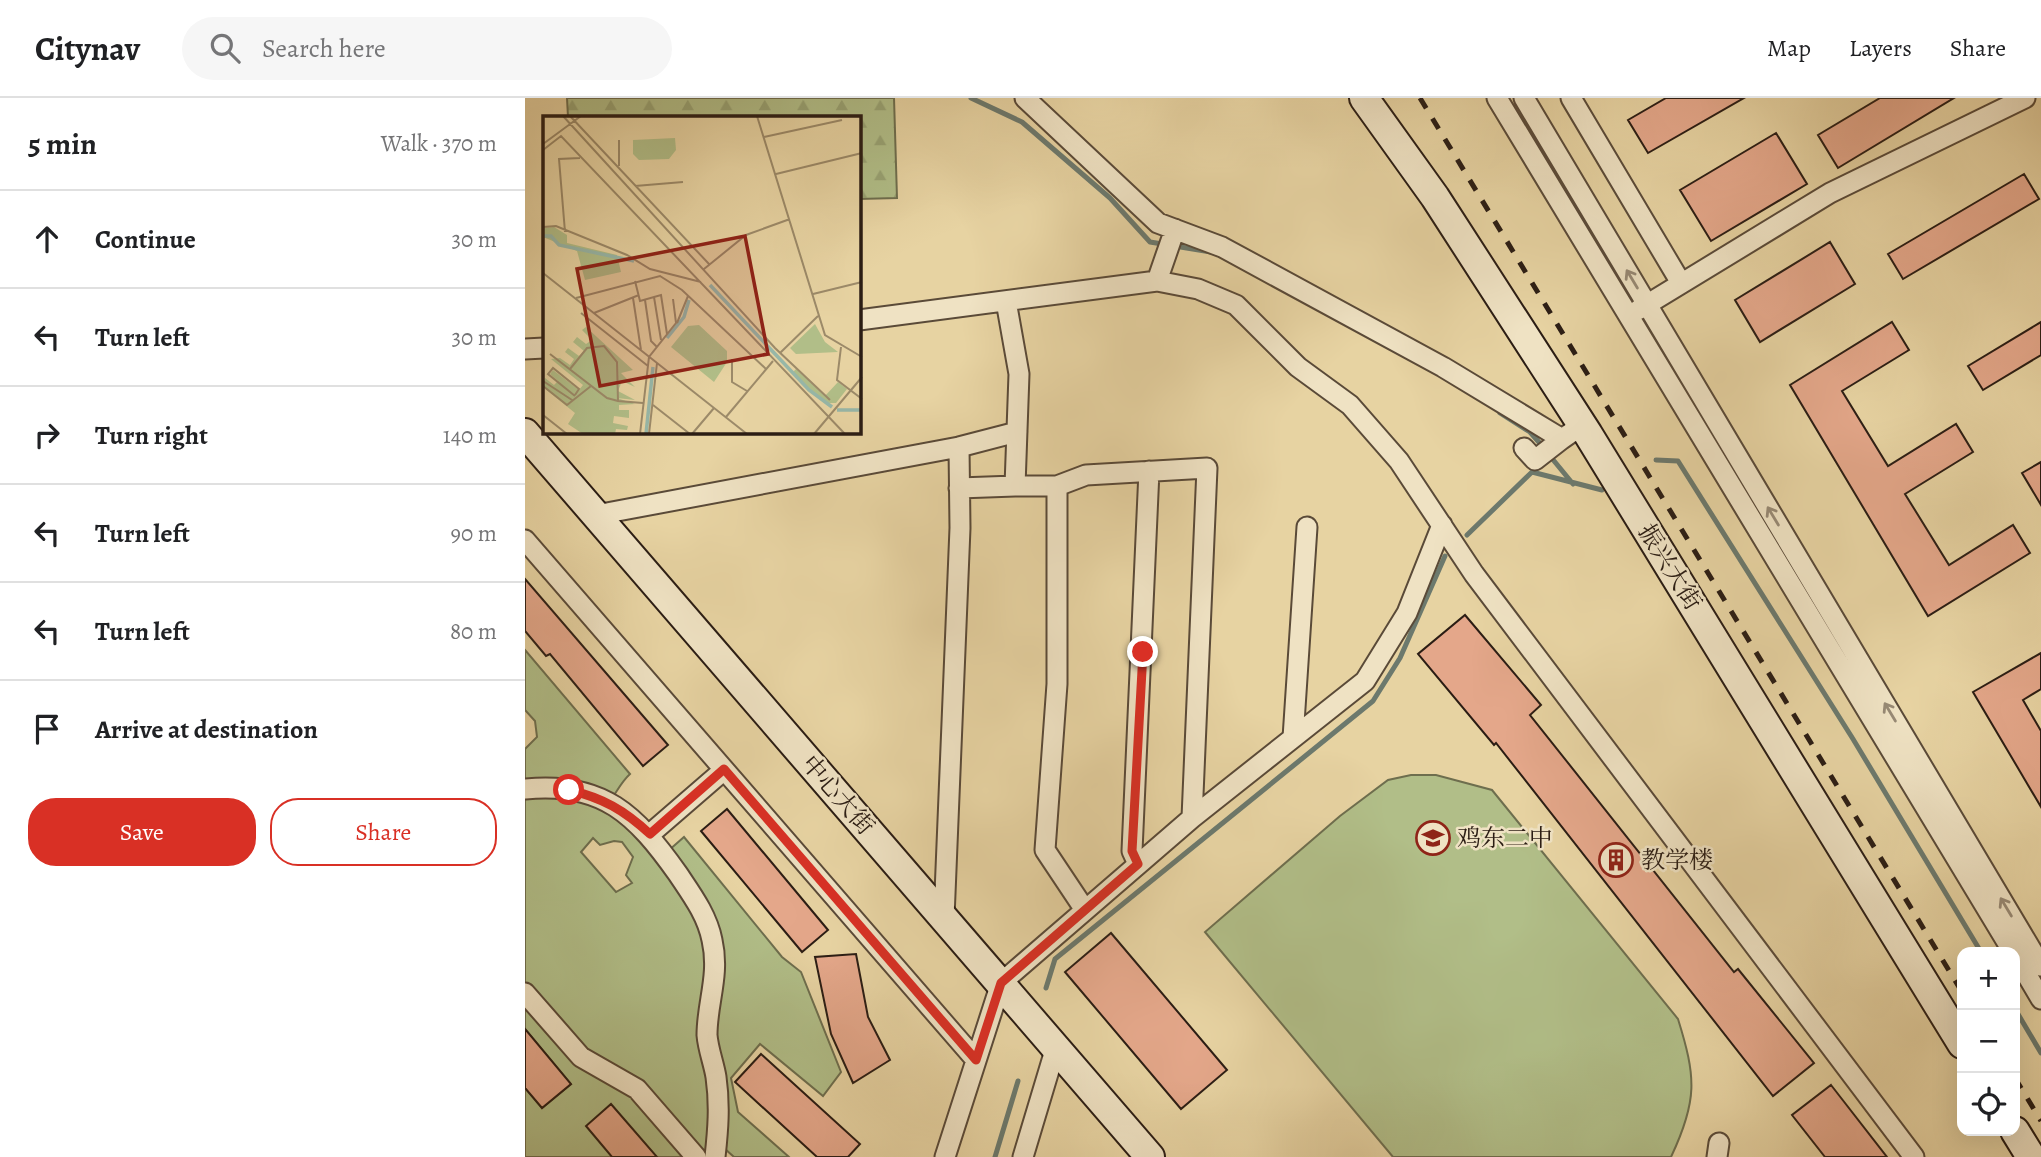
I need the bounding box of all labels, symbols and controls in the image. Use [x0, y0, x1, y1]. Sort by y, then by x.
search box [182, 17, 672, 80]
text: Citynav [35, 26, 140, 71]
icon: search [206, 29, 244, 67]
text: Search here [262, 31, 386, 66]
text: Map [1767, 32, 1811, 64]
text: Layers [1849, 32, 1912, 64]
text: Share [1950, 32, 2006, 64]
inset map [543, 116, 861, 434]
text: 5 min [28, 124, 97, 164]
text: Walk · 370 m [381, 128, 497, 159]
icon: ahead [28, 220, 66, 258]
text: Continue [95, 222, 196, 257]
text: 30 m [451, 224, 497, 255]
one-way arrow [1624, 269, 1638, 289]
icon: left [28, 318, 66, 356]
text: Turn left [95, 320, 190, 355]
text: 30 m [451, 322, 497, 353]
icon: right [28, 416, 66, 454]
text: Turn right [95, 418, 208, 453]
text: 140 m [443, 420, 497, 451]
one-way arrow [1766, 507, 1780, 527]
icon: left [28, 514, 66, 552]
text: Turn left [95, 516, 190, 551]
text: 90 m [451, 518, 497, 549]
street label: 振兴大街 [1631, 518, 1709, 616]
icon: left [28, 612, 66, 650]
text: Turn left [95, 614, 190, 649]
text: 80 m [450, 616, 497, 647]
route end [1127, 636, 1158, 667]
one-way arrow [1882, 702, 1896, 722]
icon: arrive [28, 710, 66, 748]
text: Arrive at destination [95, 712, 318, 747]
street label: 中心大街 [794, 748, 882, 842]
route start [553, 774, 584, 805]
button: Save [28, 798, 256, 866]
button: Share [270, 798, 497, 866]
school or university icon: 鸡东二中 [1414, 819, 1452, 857]
place label: 鸡东二中 [1457, 822, 1553, 854]
building icon: 教学楼 [1597, 841, 1635, 879]
place label: 教学楼 [1641, 844, 1713, 876]
one-way arrow [1999, 898, 2013, 918]
map controls [1957, 947, 2020, 1136]
button: + [1957, 947, 2020, 1010]
button: − [1957, 1010, 2020, 1073]
button: locate [1957, 1073, 2020, 1136]

